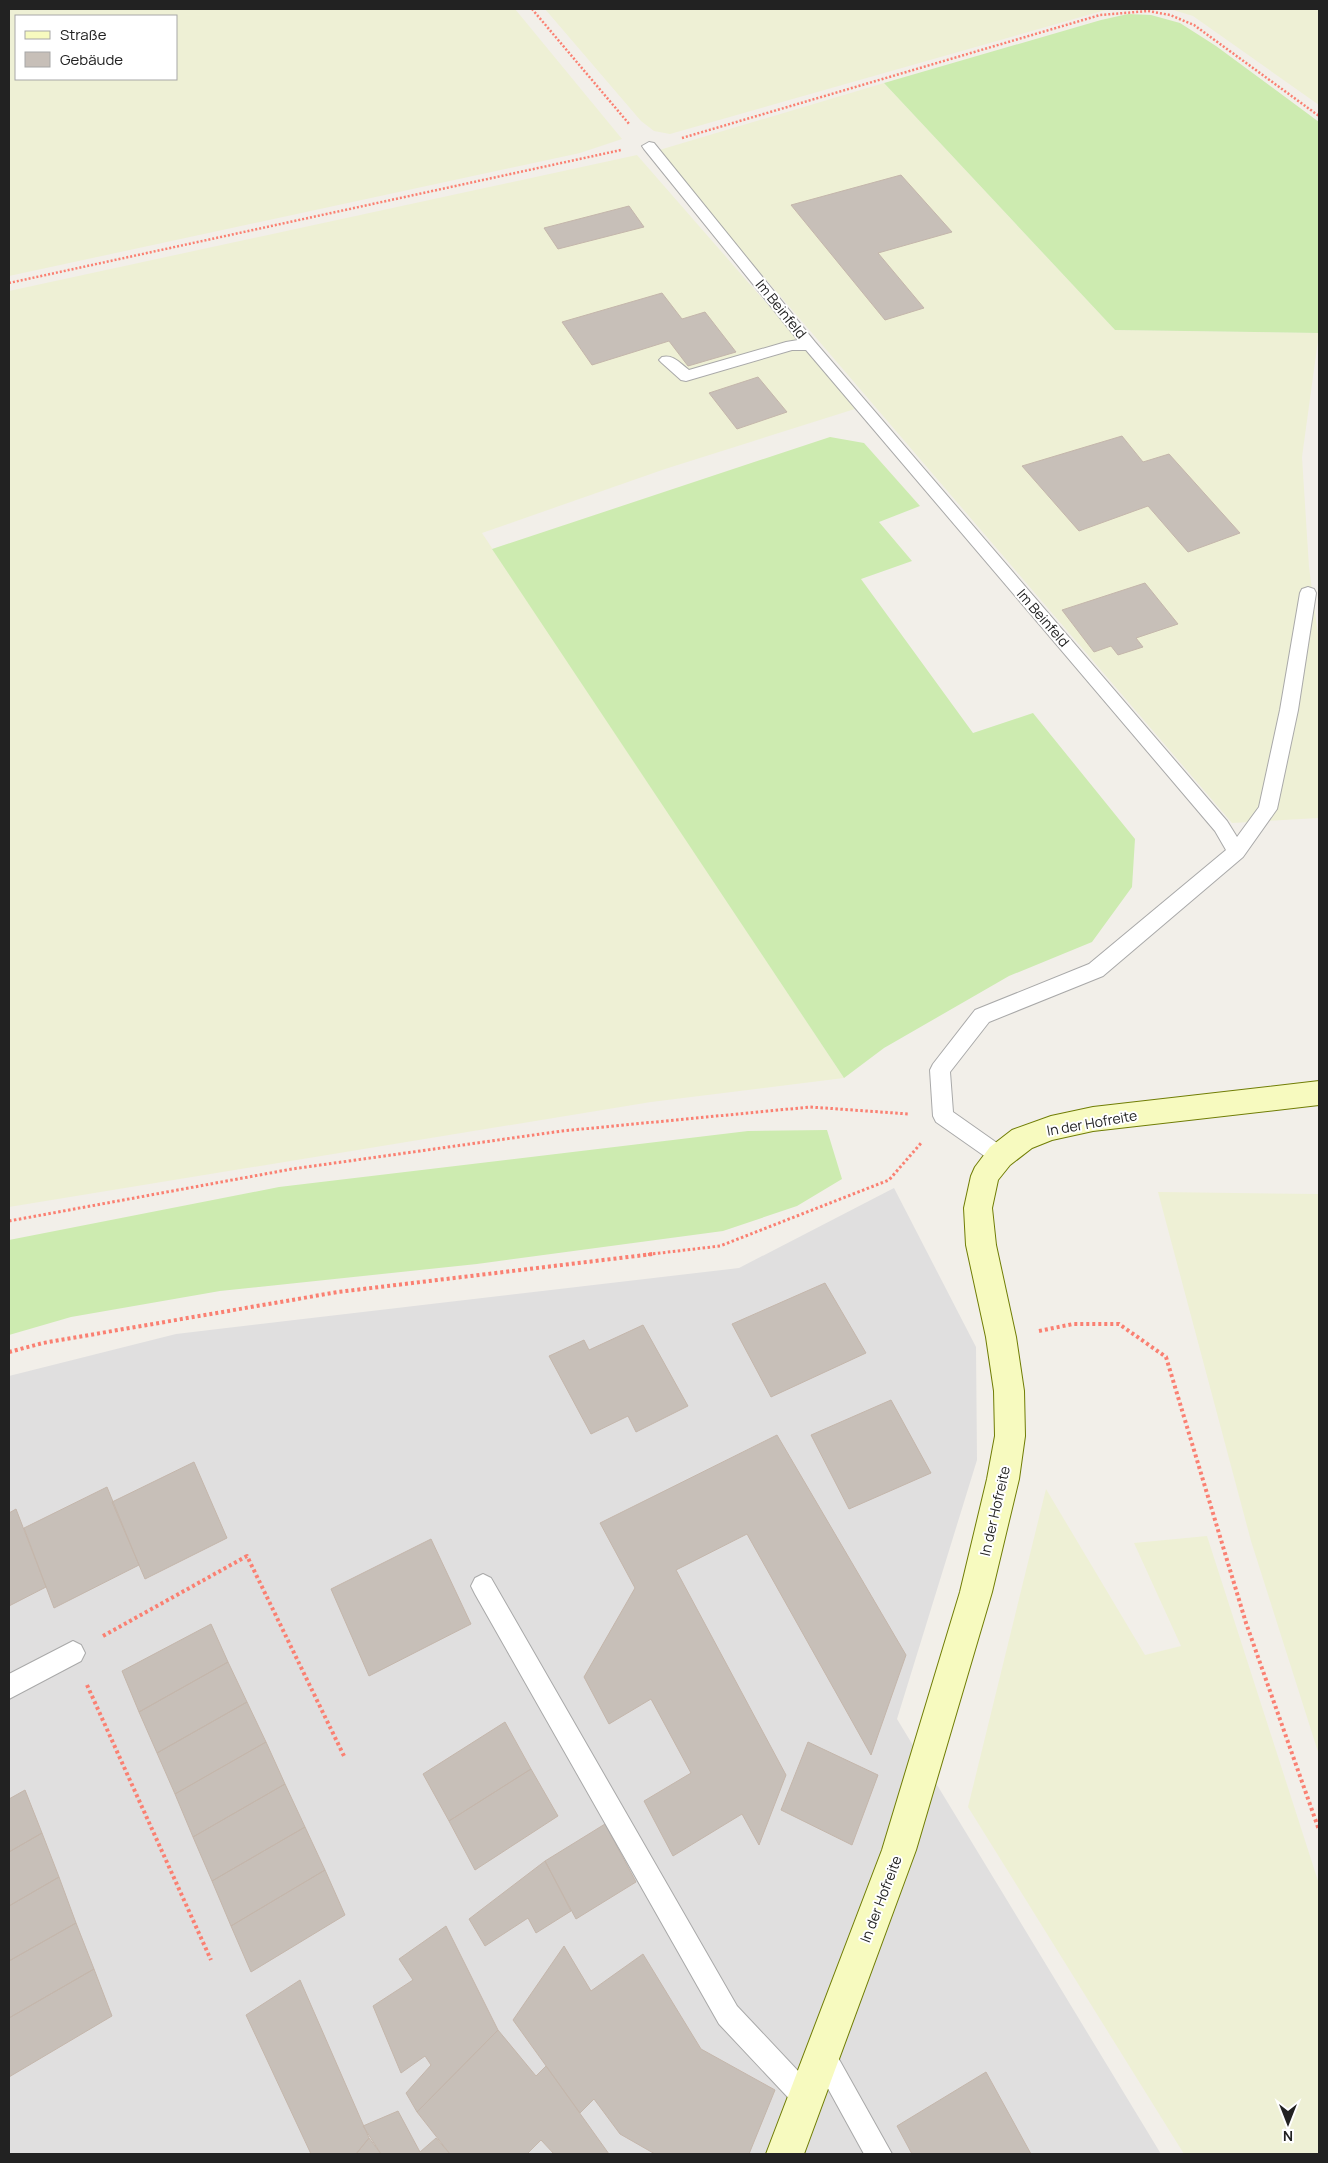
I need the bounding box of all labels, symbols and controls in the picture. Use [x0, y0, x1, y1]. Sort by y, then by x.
legend [15, 15, 178, 80]
text: Straße [60, 24, 107, 45]
text: Gebäude [60, 49, 123, 70]
street label: Im Beinfeld [752, 275, 811, 342]
street label: Im Beinfeld [1013, 585, 1074, 651]
street label: In der Hofreite [1045, 1105, 1139, 1140]
street label: In der Hofreite [975, 1464, 1014, 1558]
street label: In der Hofreite [855, 1853, 906, 1945]
north arrow [1263, 2098, 1313, 2148]
text: N [1283, 2127, 1293, 2146]

